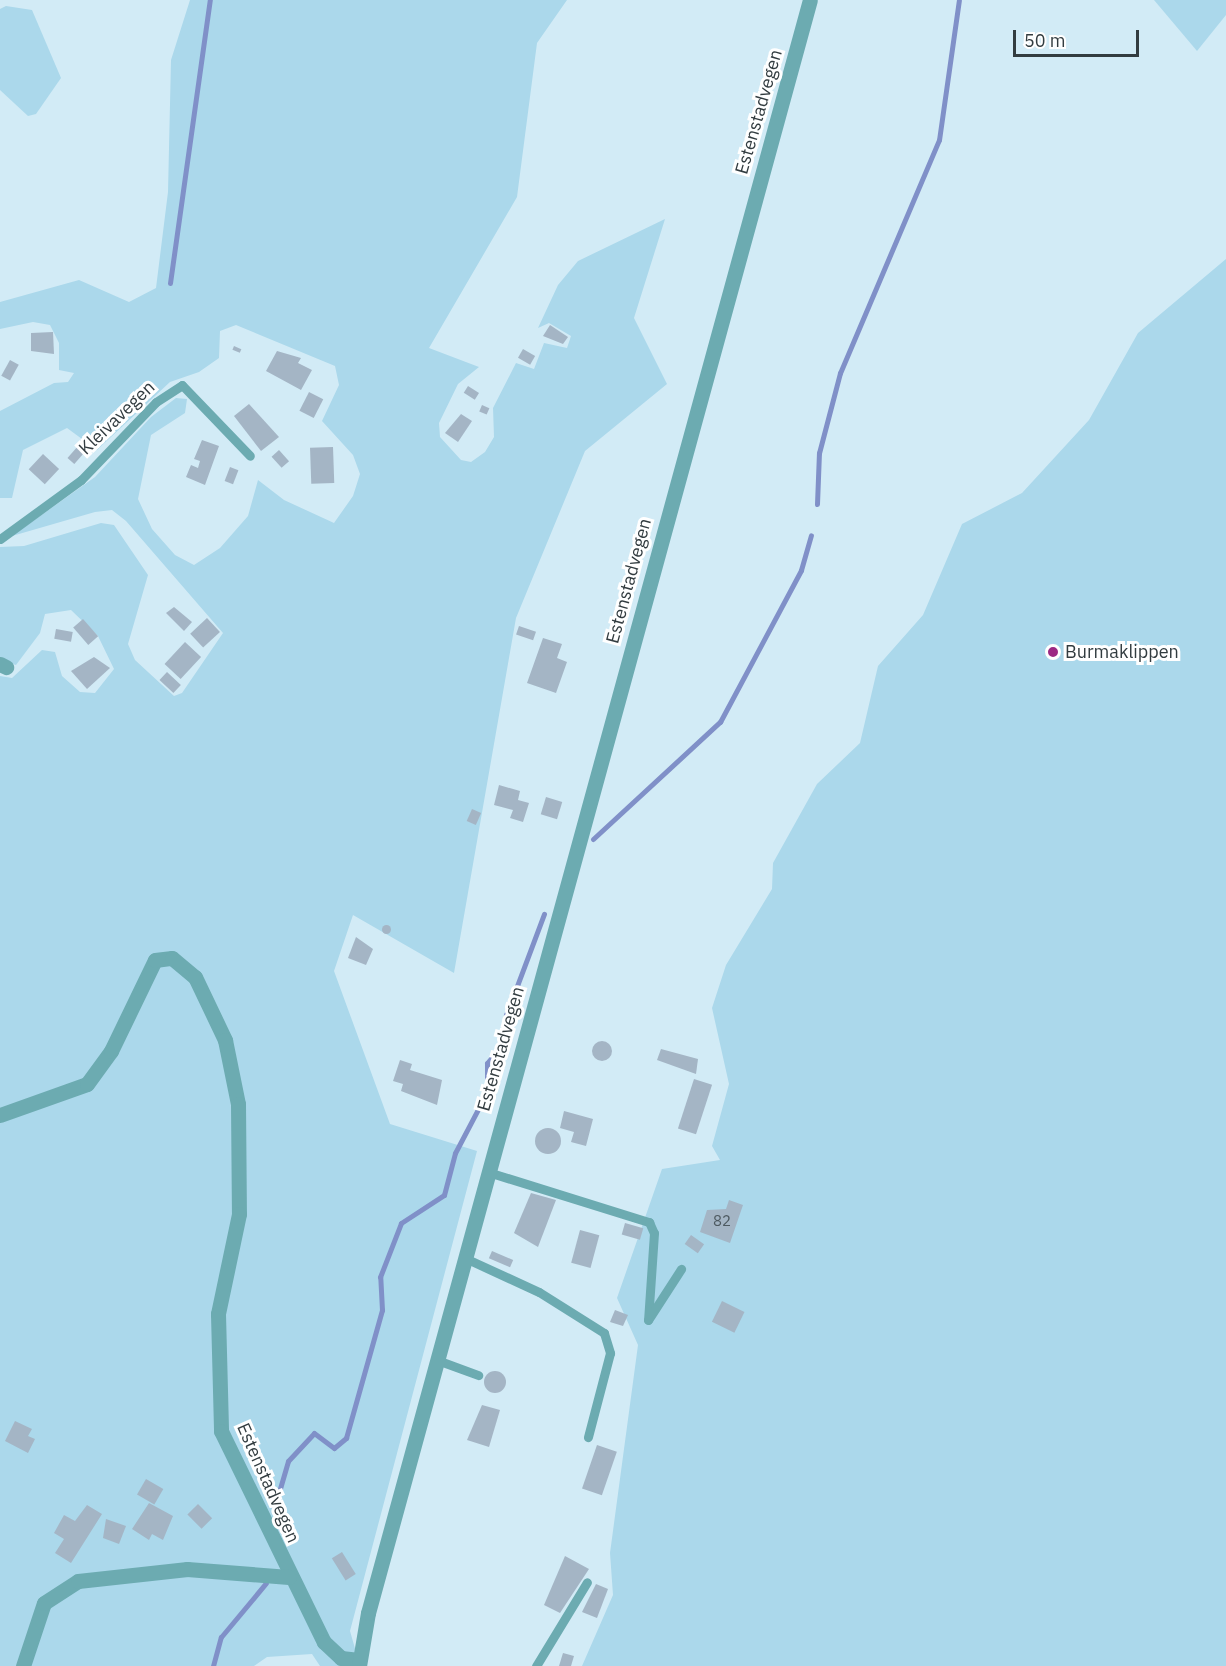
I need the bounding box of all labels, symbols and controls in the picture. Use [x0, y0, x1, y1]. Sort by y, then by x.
scale bar [1016, 18, 1142, 56]
text: 50 m [1024, 29, 1066, 52]
street label: Estenstadvegen [731, 47, 787, 177]
street label: Kleivavegen [75, 377, 159, 459]
street label: Estenstadvegen [602, 516, 656, 646]
place label: Burmaklippen [1065, 641, 1179, 663]
marker: Burmaklippen [1046, 645, 1060, 659]
street label: Estenstadvegen [473, 984, 529, 1114]
house number: 82 [713, 1212, 731, 1230]
street label: Estenstadvegen [232, 1420, 304, 1546]

